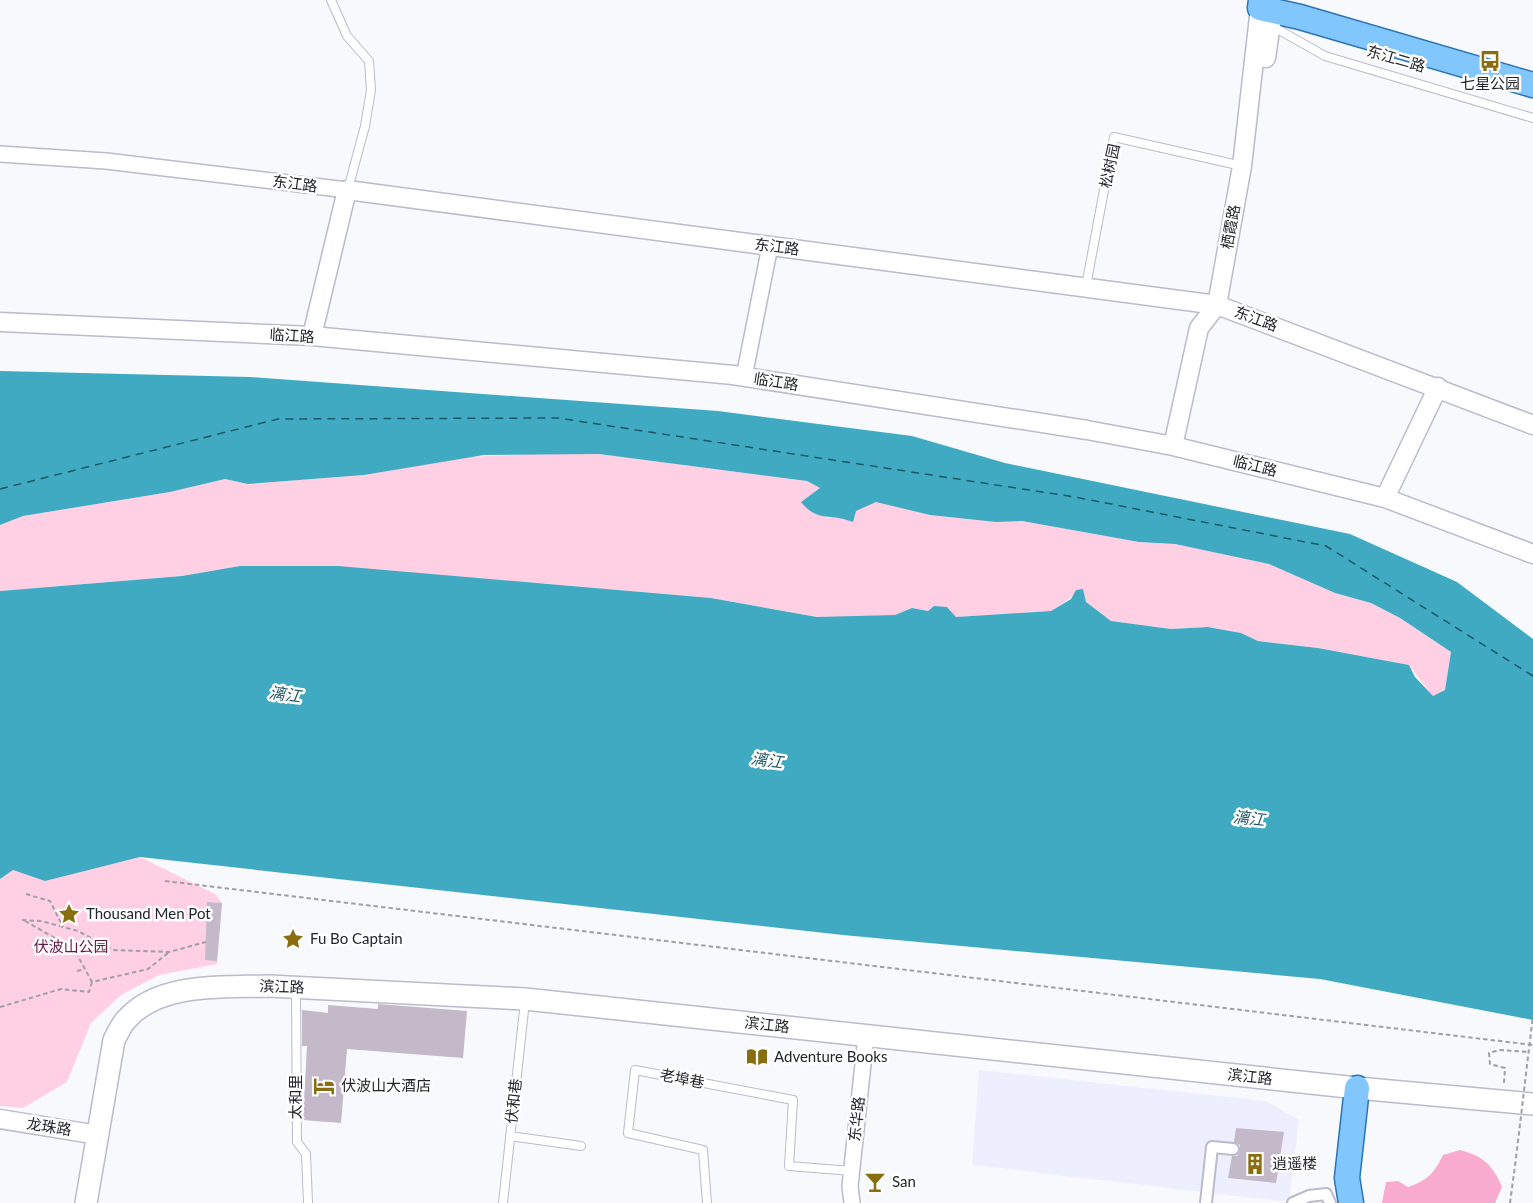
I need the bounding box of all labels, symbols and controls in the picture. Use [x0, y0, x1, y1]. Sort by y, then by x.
street label: 东江二路 [1365, 41, 1428, 75]
bus stop icon: 七星公园 [1478, 49, 1502, 73]
place label: 七星公园 [1460, 74, 1520, 92]
street label: 松树园 [1096, 142, 1123, 190]
street label: 东江路 [272, 171, 319, 195]
street label: 栖霞路 [1217, 203, 1243, 251]
street label: 东江路 [754, 234, 801, 258]
street label: 东江路 [1232, 302, 1281, 334]
street label: 临江路 [269, 325, 315, 345]
street label: 临江路 [753, 369, 800, 393]
street label: 临江路 [1231, 451, 1279, 479]
water label: 漓江 [268, 682, 304, 705]
water label: 漓江 [750, 748, 786, 771]
water label: 漓江 [1232, 806, 1268, 829]
place icon: Thousand Men Pot [57, 902, 81, 926]
place label: Thousand Men Pot [86, 904, 211, 922]
place icon: Fu Bo Captain [281, 927, 305, 951]
place label: Fu Bo Captain [310, 929, 403, 947]
park label: 伏波山公园 [33, 937, 109, 955]
street label: 滨江路 [259, 976, 305, 996]
street label: 滨江路 [744, 1013, 790, 1035]
library icon: Adventure Books [745, 1045, 769, 1069]
place label: Adventure Books [774, 1047, 887, 1065]
street label: 老埠巷 [658, 1065, 706, 1091]
street label: 滨江路 [1227, 1065, 1273, 1087]
street label: 太和里 [286, 1074, 304, 1120]
hotel icon: 伏波山大酒店 [312, 1074, 336, 1098]
place label: 伏波山大酒店 [341, 1076, 431, 1094]
street label: 伏和巷 [502, 1078, 524, 1124]
street label: 东华路 [845, 1096, 867, 1142]
street label: 龙珠路 [26, 1114, 73, 1138]
building icon: 逍遥楼 [1243, 1152, 1267, 1176]
place label: 逍遥楼 [1272, 1154, 1317, 1172]
bar icon: San [863, 1170, 887, 1194]
place label: San [892, 1172, 916, 1190]

